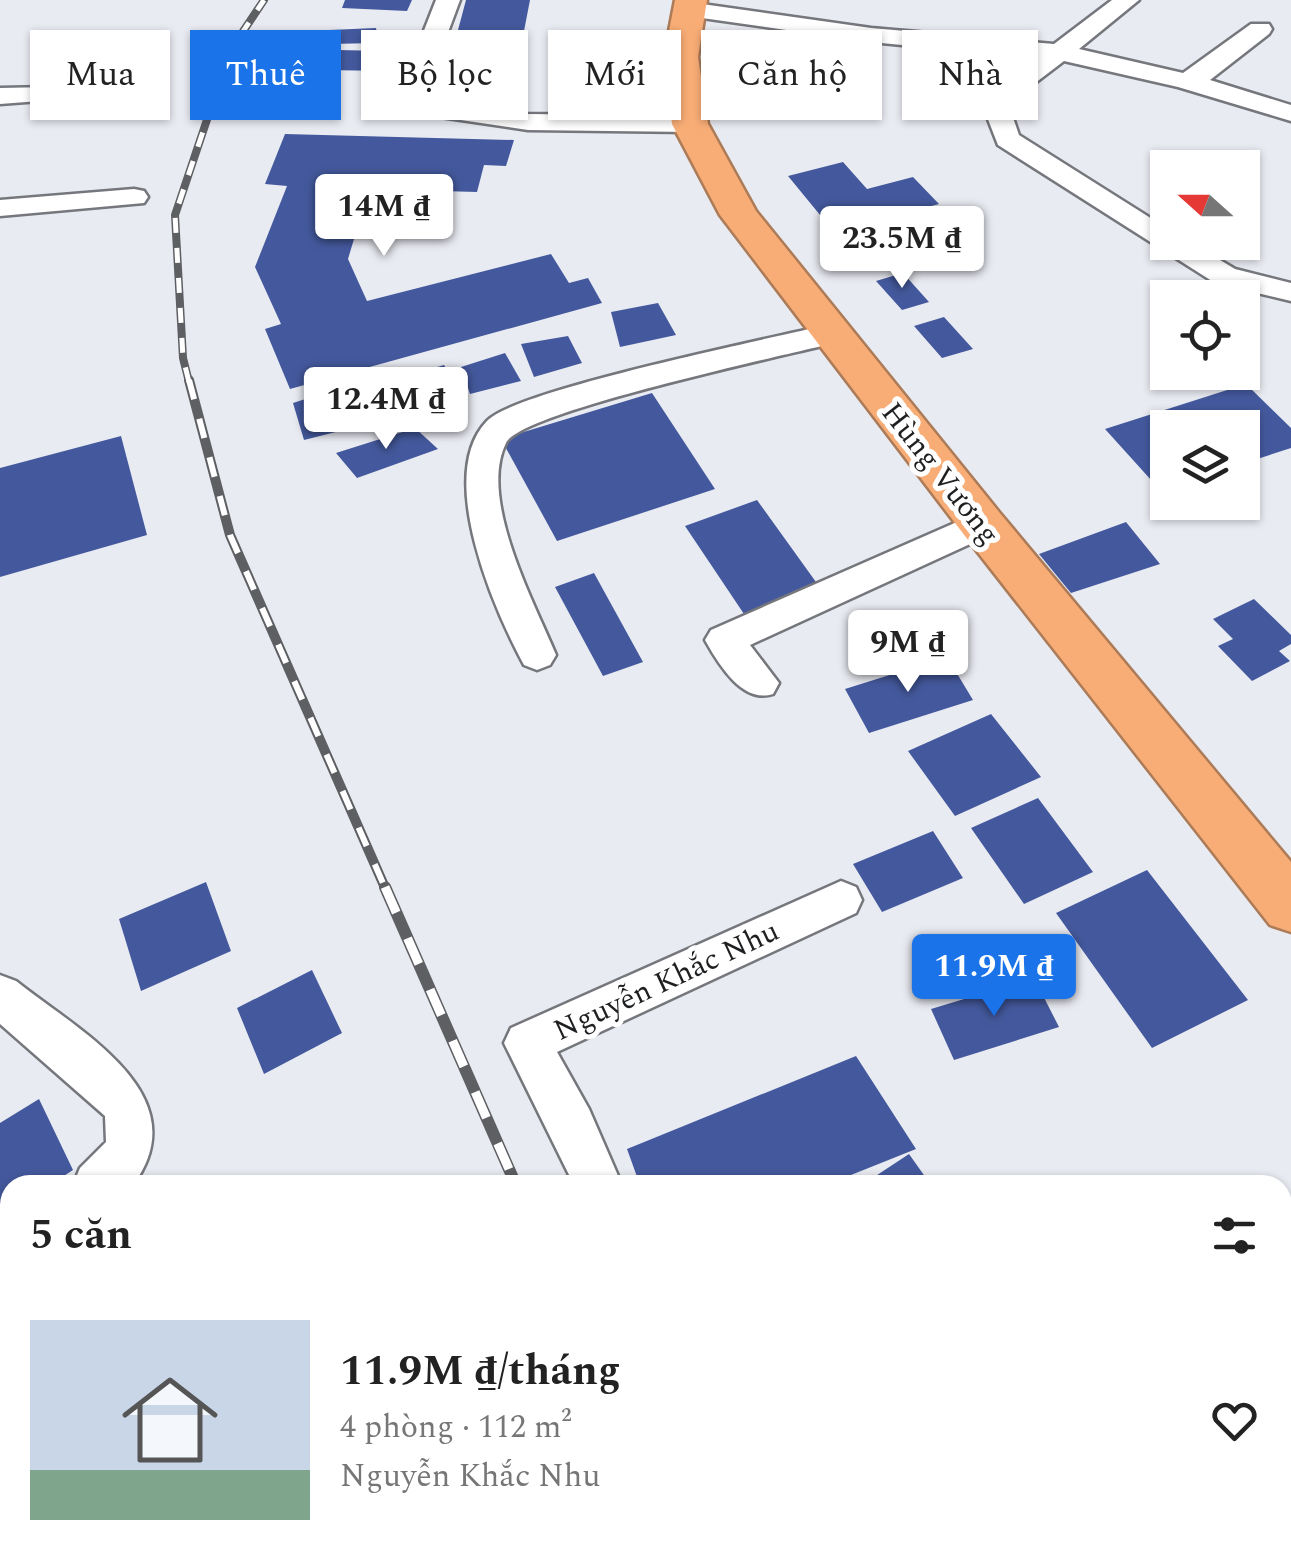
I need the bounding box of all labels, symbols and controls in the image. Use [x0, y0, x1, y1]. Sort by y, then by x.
chip: Mua [30, 30, 170, 120]
chip: Thuê [190, 30, 341, 120]
chip: Bộ lọc [361, 30, 528, 120]
chip: Mới [548, 30, 681, 120]
chip: Căn hộ [701, 30, 882, 120]
chip: Nhà [902, 30, 1038, 120]
north arrow [1150, 150, 1260, 260]
map controls [1150, 150, 1260, 520]
pin: 14M ₫ [314, 174, 454, 259]
text: 14M ₫ [337, 182, 431, 231]
pin: 23.5M ₫ [810, 206, 994, 291]
text: 23.5M ₫ [842, 214, 962, 263]
button: locate [1150, 280, 1260, 390]
pin: 12.4M ₫ [294, 367, 478, 452]
text: 12.4M ₫ [326, 375, 446, 424]
street label: Hùng Vương [870, 392, 1011, 555]
button: layers [1150, 410, 1260, 520]
pin: 9M ₫ [849, 610, 967, 695]
text: 9M ₫ [870, 618, 946, 667]
street label: Nguyễn Khắc Nhu [546, 908, 787, 1053]
pin: 11.9M ₫ [902, 934, 1086, 1019]
text: 11.9M ₫ [934, 942, 1054, 991]
text: 5 căn [30, 1204, 132, 1267]
icon: filters [1207, 1208, 1262, 1263]
text: 11.9M ₫/tháng [340, 1340, 621, 1403]
icon: home [110, 1360, 230, 1480]
icon: heart [1207, 1393, 1262, 1448]
text: 4 phòng · 112 m² [340, 1403, 572, 1452]
text: Nguyễn Khắc Nhu [340, 1452, 600, 1501]

